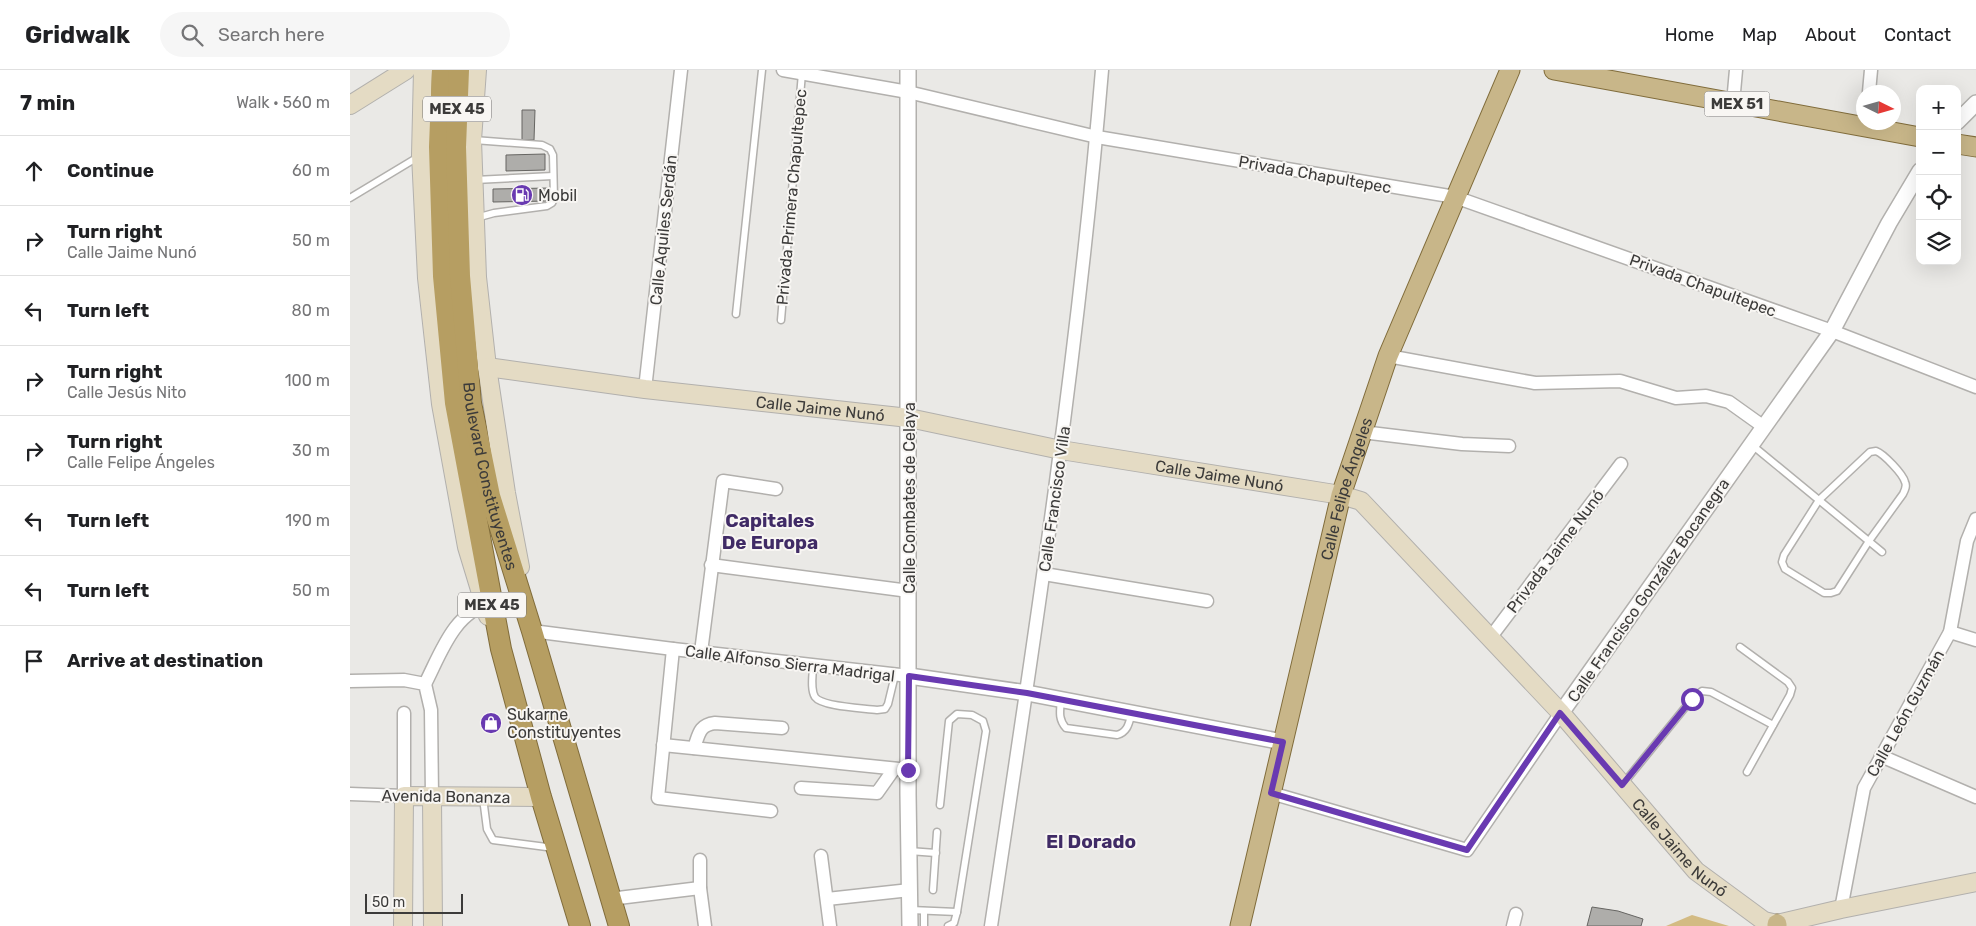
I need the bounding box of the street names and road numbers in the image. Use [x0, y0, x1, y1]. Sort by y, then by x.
street label: Privada Primera Chapultepec [773, 88, 810, 306]
road number: MEX 51 [1704, 92, 1770, 116]
road number: MEX 45 [423, 96, 491, 122]
street label: Privada Chapultepec [1237, 152, 1393, 197]
street label: Calle Aquiles Serdán [646, 154, 681, 306]
street label: Privada Chapultepec [1627, 250, 1779, 321]
street label: Boulevard Constituyentes [459, 381, 521, 573]
street label: Calle Jaime Nunó [755, 392, 886, 425]
street label: Calle Combates de Celaya [900, 402, 919, 594]
street label: Calle Felipe Ángeles [1317, 415, 1377, 562]
street label: Calle Francisco Villa [1035, 425, 1074, 573]
street label: Calle Jaime Nunó [1154, 456, 1285, 496]
street label: Calle Francisco González Bocanegra [1564, 475, 1733, 706]
street label: Privada Jaime Nunó [1503, 486, 1608, 617]
road number: MEX 45 [458, 592, 526, 618]
street label: Calle Alfonso Sierra Madrigal [684, 641, 896, 686]
street label: Calle León Guzmán [1863, 646, 1948, 780]
street label: Avenida Bonanza [381, 786, 510, 807]
street label: Calle Jaime Nunó [1628, 794, 1731, 901]

